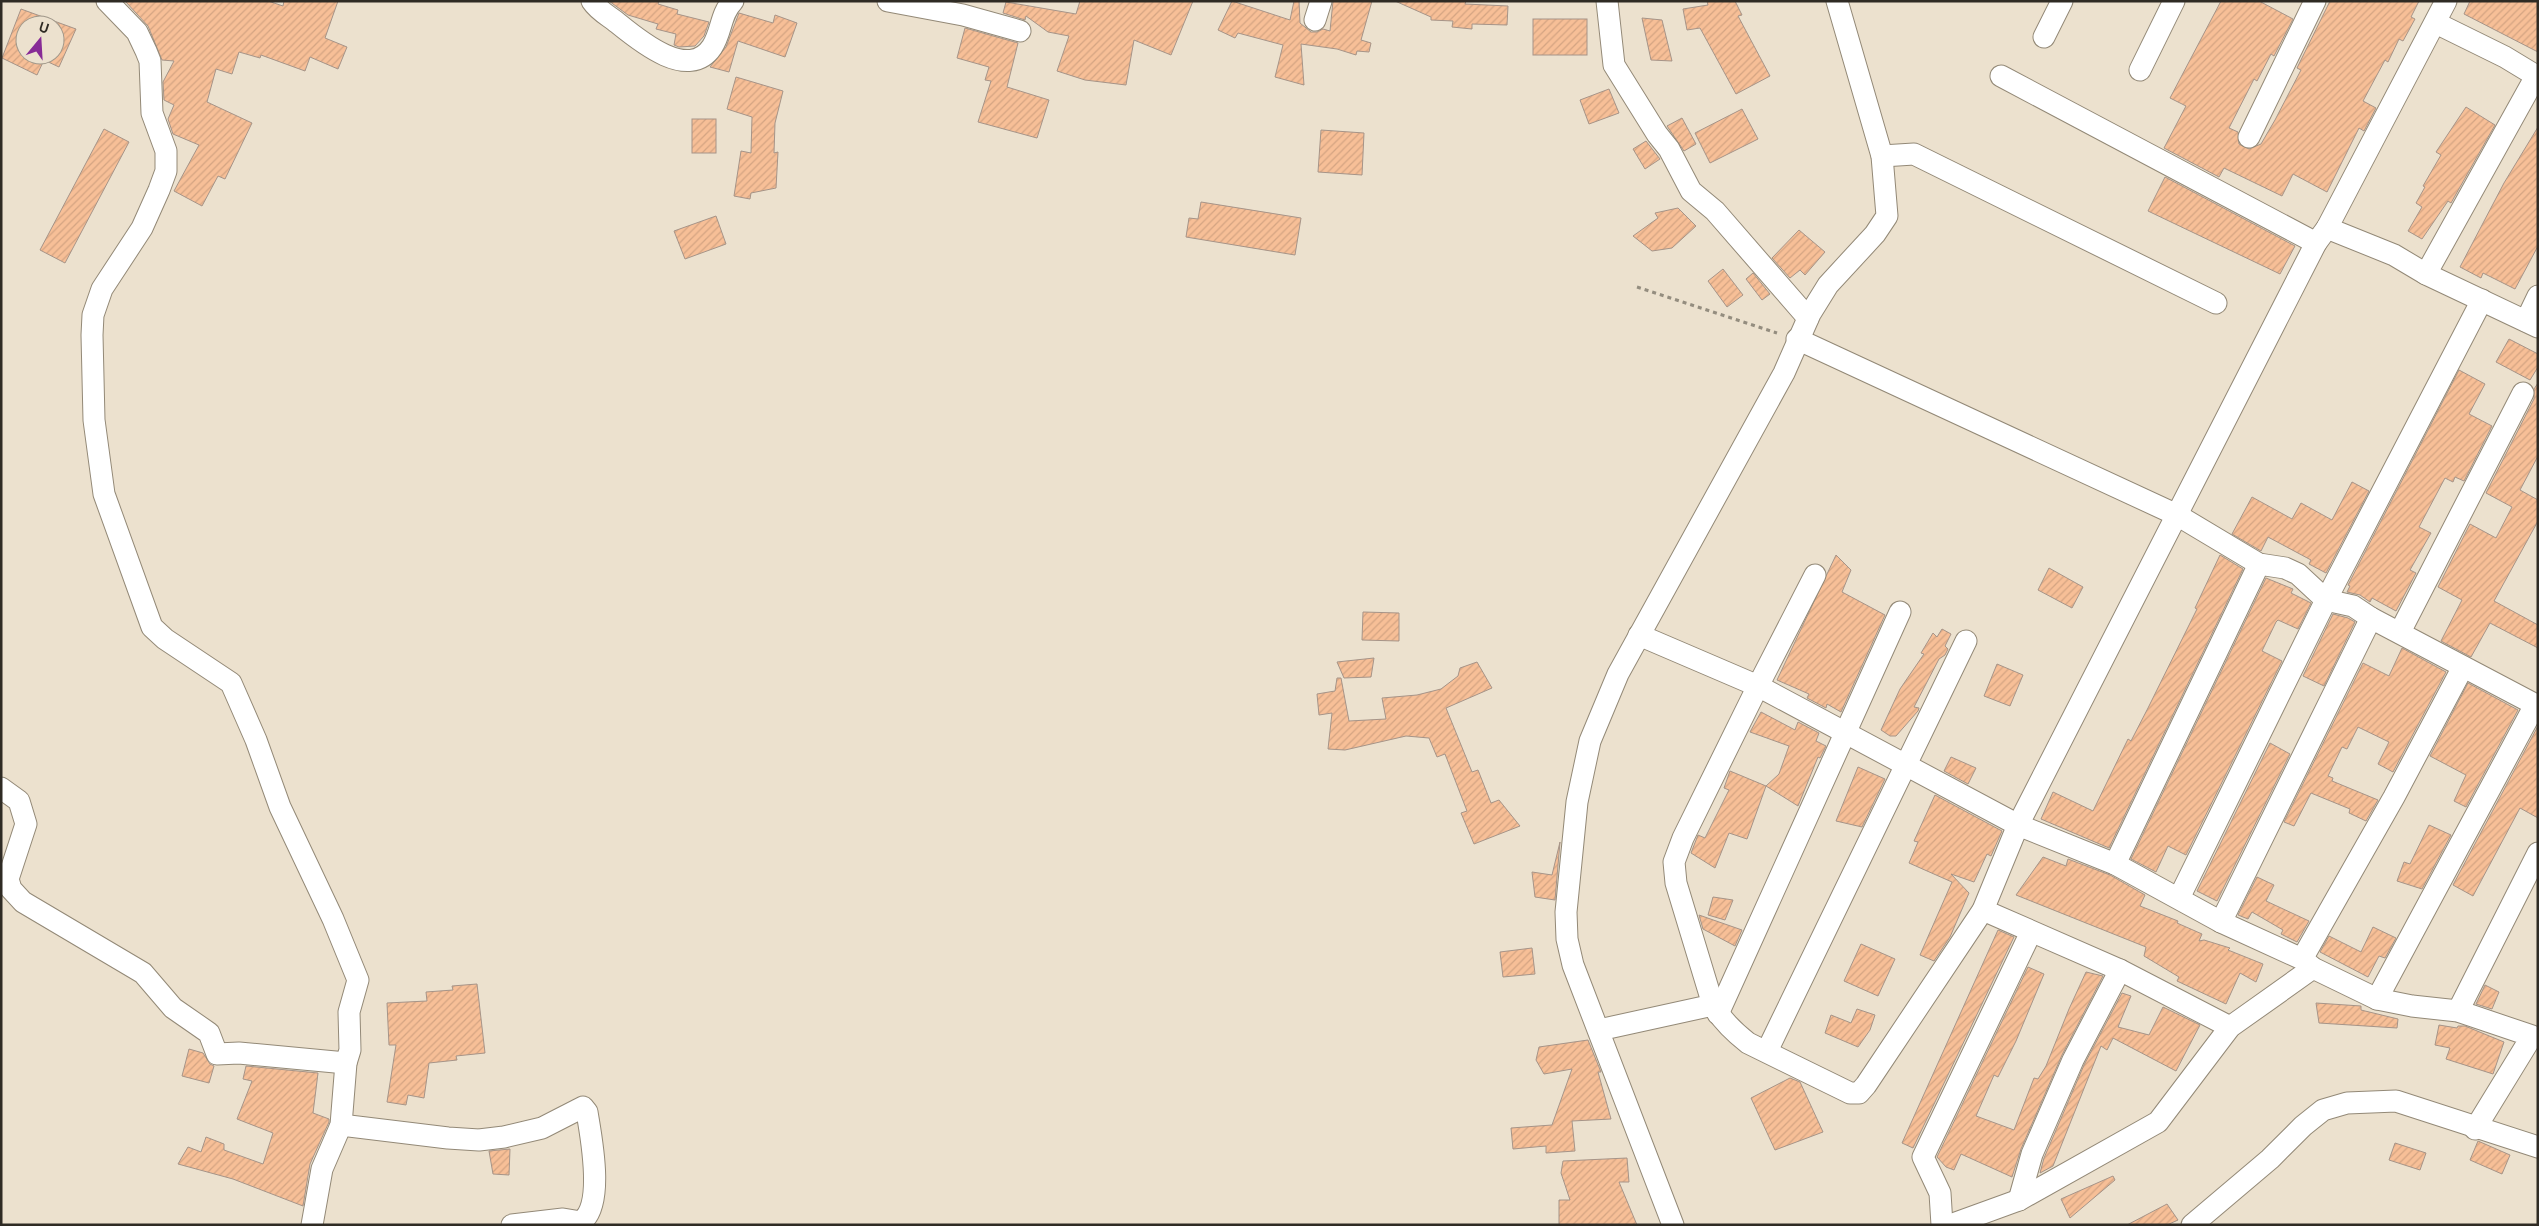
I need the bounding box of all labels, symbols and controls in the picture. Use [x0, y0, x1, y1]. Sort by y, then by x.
north arrow [15, 15, 65, 65]
text: U [36, 19, 51, 39]

